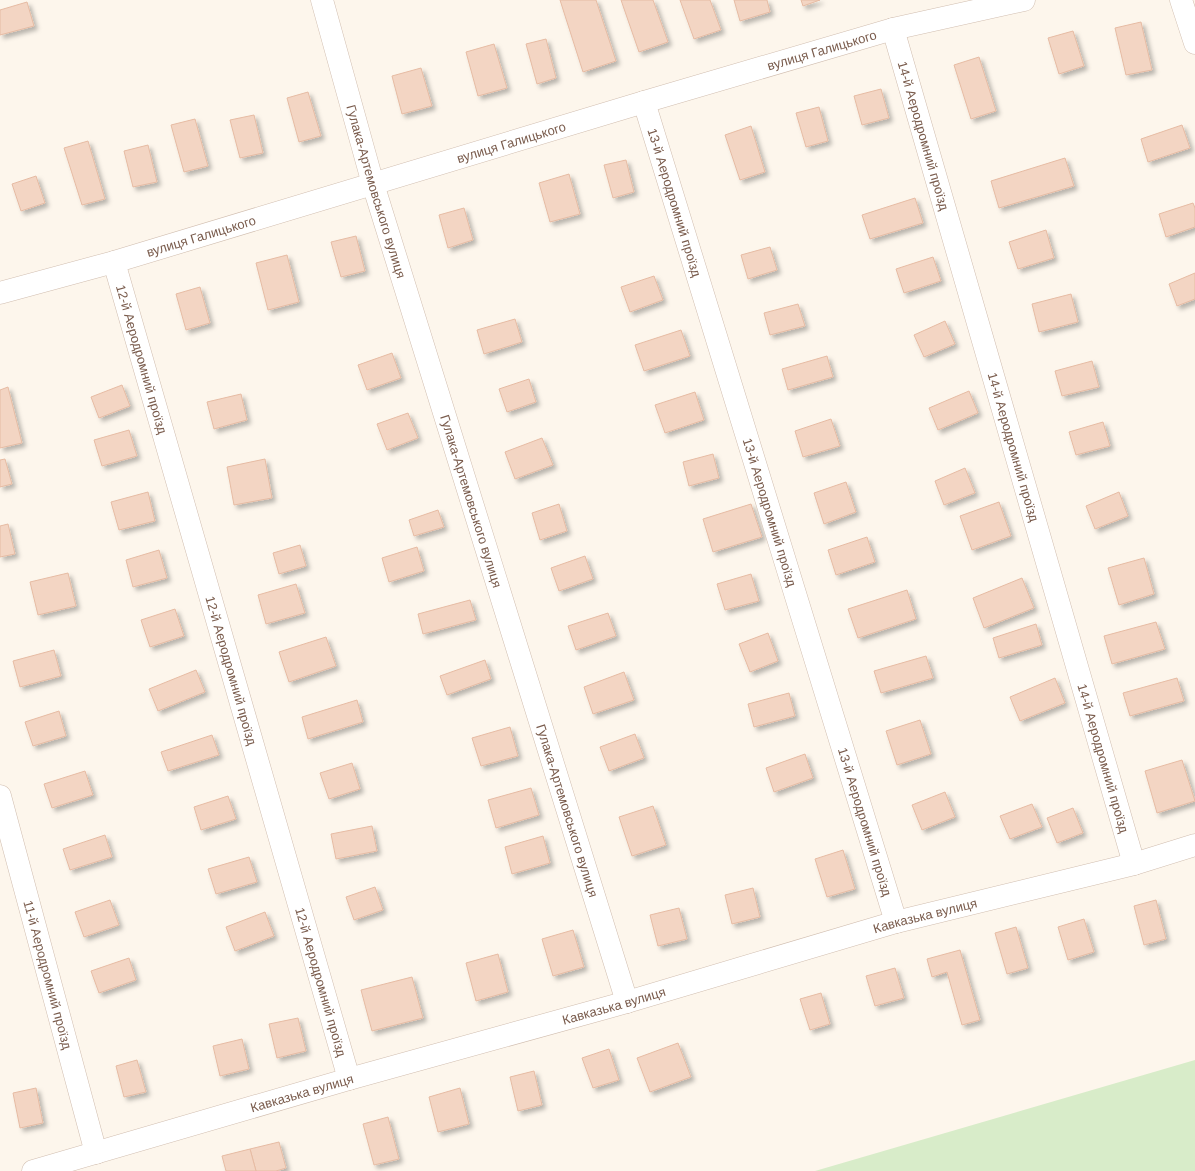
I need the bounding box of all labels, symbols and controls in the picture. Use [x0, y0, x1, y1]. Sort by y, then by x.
street label: вулиця Галицького [765, 27, 878, 73]
street label: 14-й Аеродромний проїзд [895, 59, 952, 213]
street label: Гулака-Артемовського вулиця [343, 103, 409, 280]
street label: вулиця Галицького [455, 119, 568, 166]
street label: 13-й Аеродромний проїзд [644, 126, 704, 279]
street label: вулиця Галицького [145, 213, 258, 260]
street label: 12-й Аеродромний проїзд [113, 283, 170, 436]
street label: 14-й Аеродромний проїзд [985, 371, 1042, 524]
street label: Гулака-Артемовського вулиця [437, 413, 505, 590]
street label: 13-й Аеродромний проїзд [740, 436, 800, 589]
street label: 12-й Аеродромний проїзд [202, 594, 260, 747]
street label: 14-й Аеродромний проїзд [1074, 682, 1132, 835]
street label: Гулака-Артемовського вулиця [533, 722, 601, 899]
street label: 13-й Аеродромний проїзд [835, 746, 895, 898]
street label: Кавказька вулиця [871, 896, 979, 936]
street label: 11-й Аеродромний проїзд [20, 899, 75, 1051]
street label: 12-й Аеродромний проїзд [292, 906, 349, 1059]
street label: Кавказька вулиця [561, 984, 667, 1028]
street label: Кавказька вулиця [249, 1071, 355, 1115]

